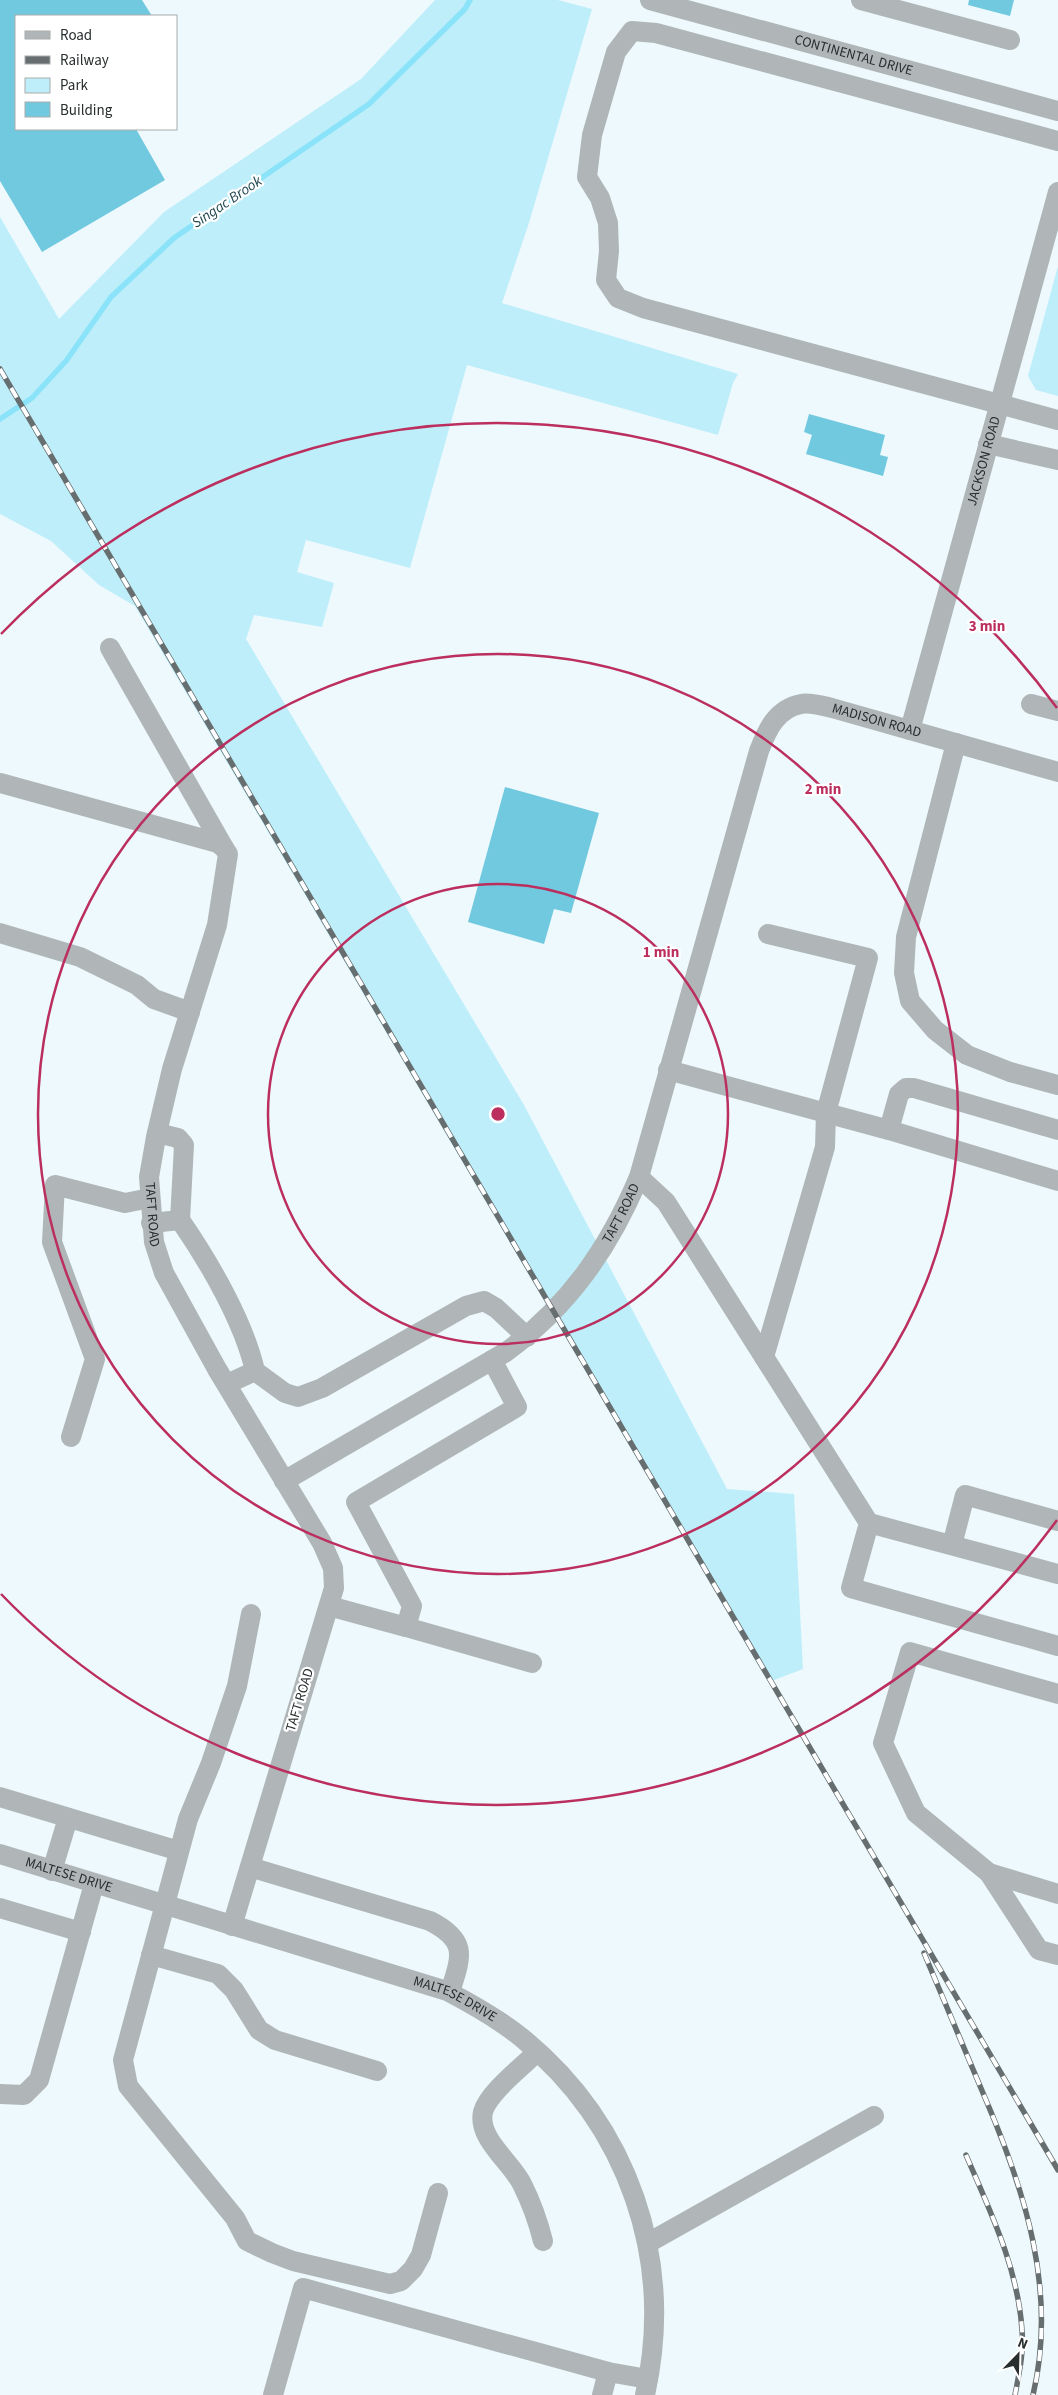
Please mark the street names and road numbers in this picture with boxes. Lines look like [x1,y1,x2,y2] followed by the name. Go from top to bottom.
[792,30,915,81] street label: CONTINENTAL DRIVE
[962,414,1006,508] street label: JACKSON ROAD
[830,698,924,743] street label: MADISON ROAD
[598,1180,645,1247] street label: TAFT ROAD
[139,1181,165,1250] street label: TAFT ROAD
[281,1666,319,1734] street label: TAFT ROAD
[23,1852,115,1898] street label: MALTESE DRIVE
[411,1971,501,2027] street label: MALTESE DRIVE

